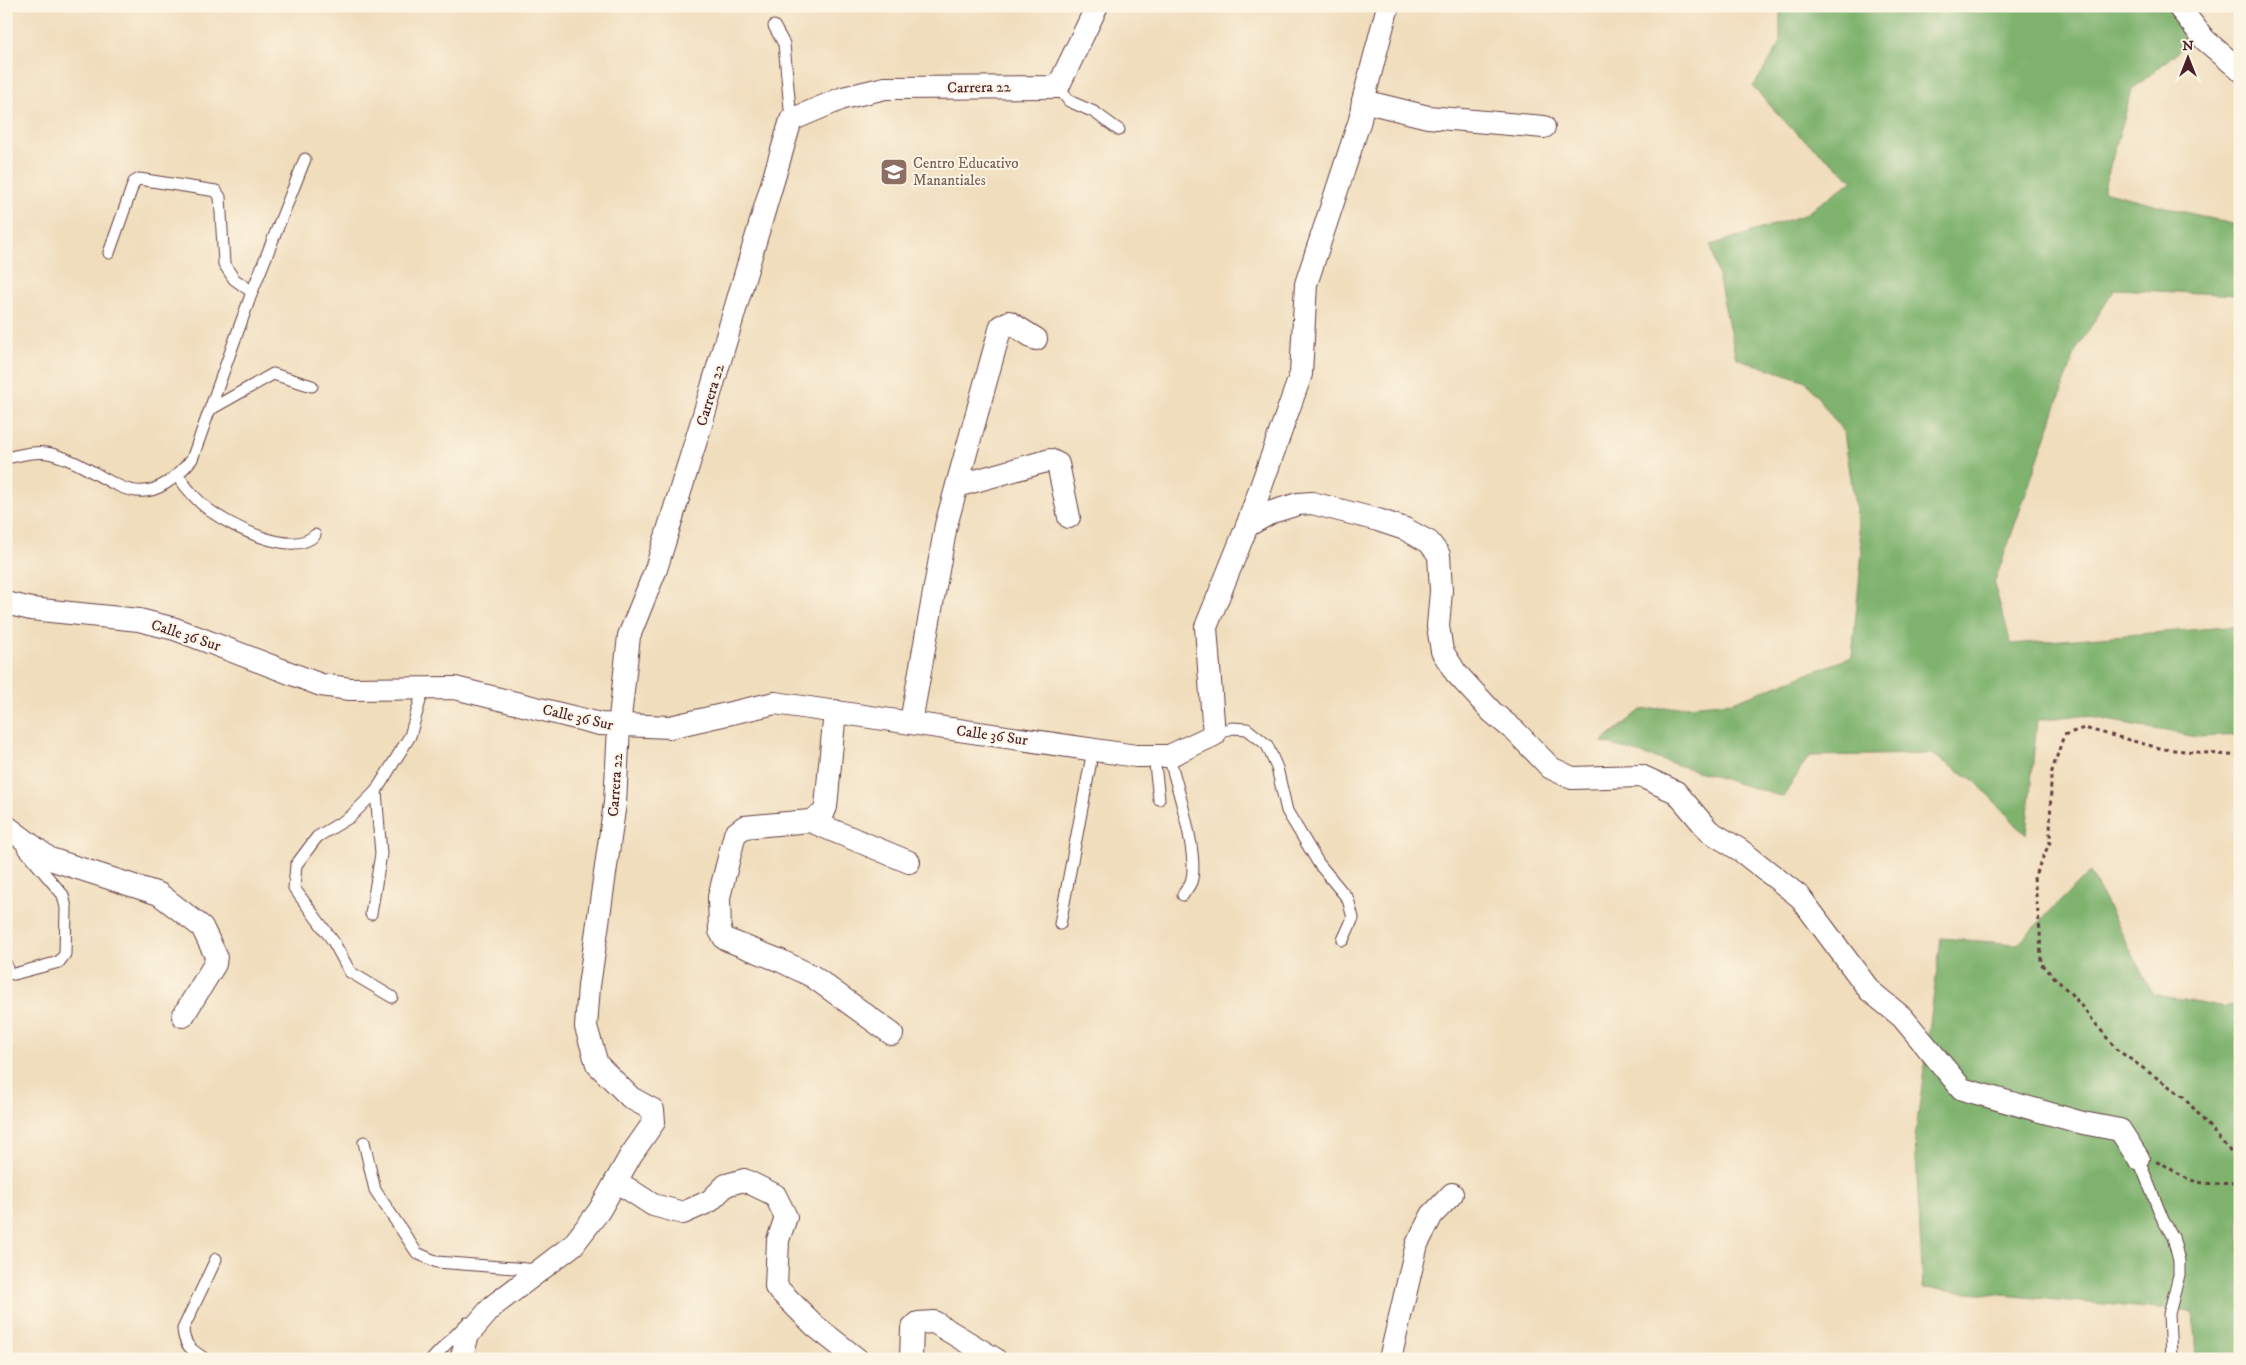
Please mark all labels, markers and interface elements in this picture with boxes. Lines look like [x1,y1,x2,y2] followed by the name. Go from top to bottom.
[2164,32,2214,82] north arrow
[2182,37,2194,55] text: N
[947,77,1012,98] street label: Carrera 22
[913,154,1019,190] place label: Centro Educativo Manantiales
[879,157,909,187] school or university icon: Centro Educativo Manantiales
[692,361,729,428] street label: Carrera 22
[149,615,223,656] street label: Calle 36 Sur
[541,700,616,735] street label: Calle 36 Sur
[955,721,1029,750] street label: Calle 36 Sur
[604,752,627,817] street label: Carrera 22

